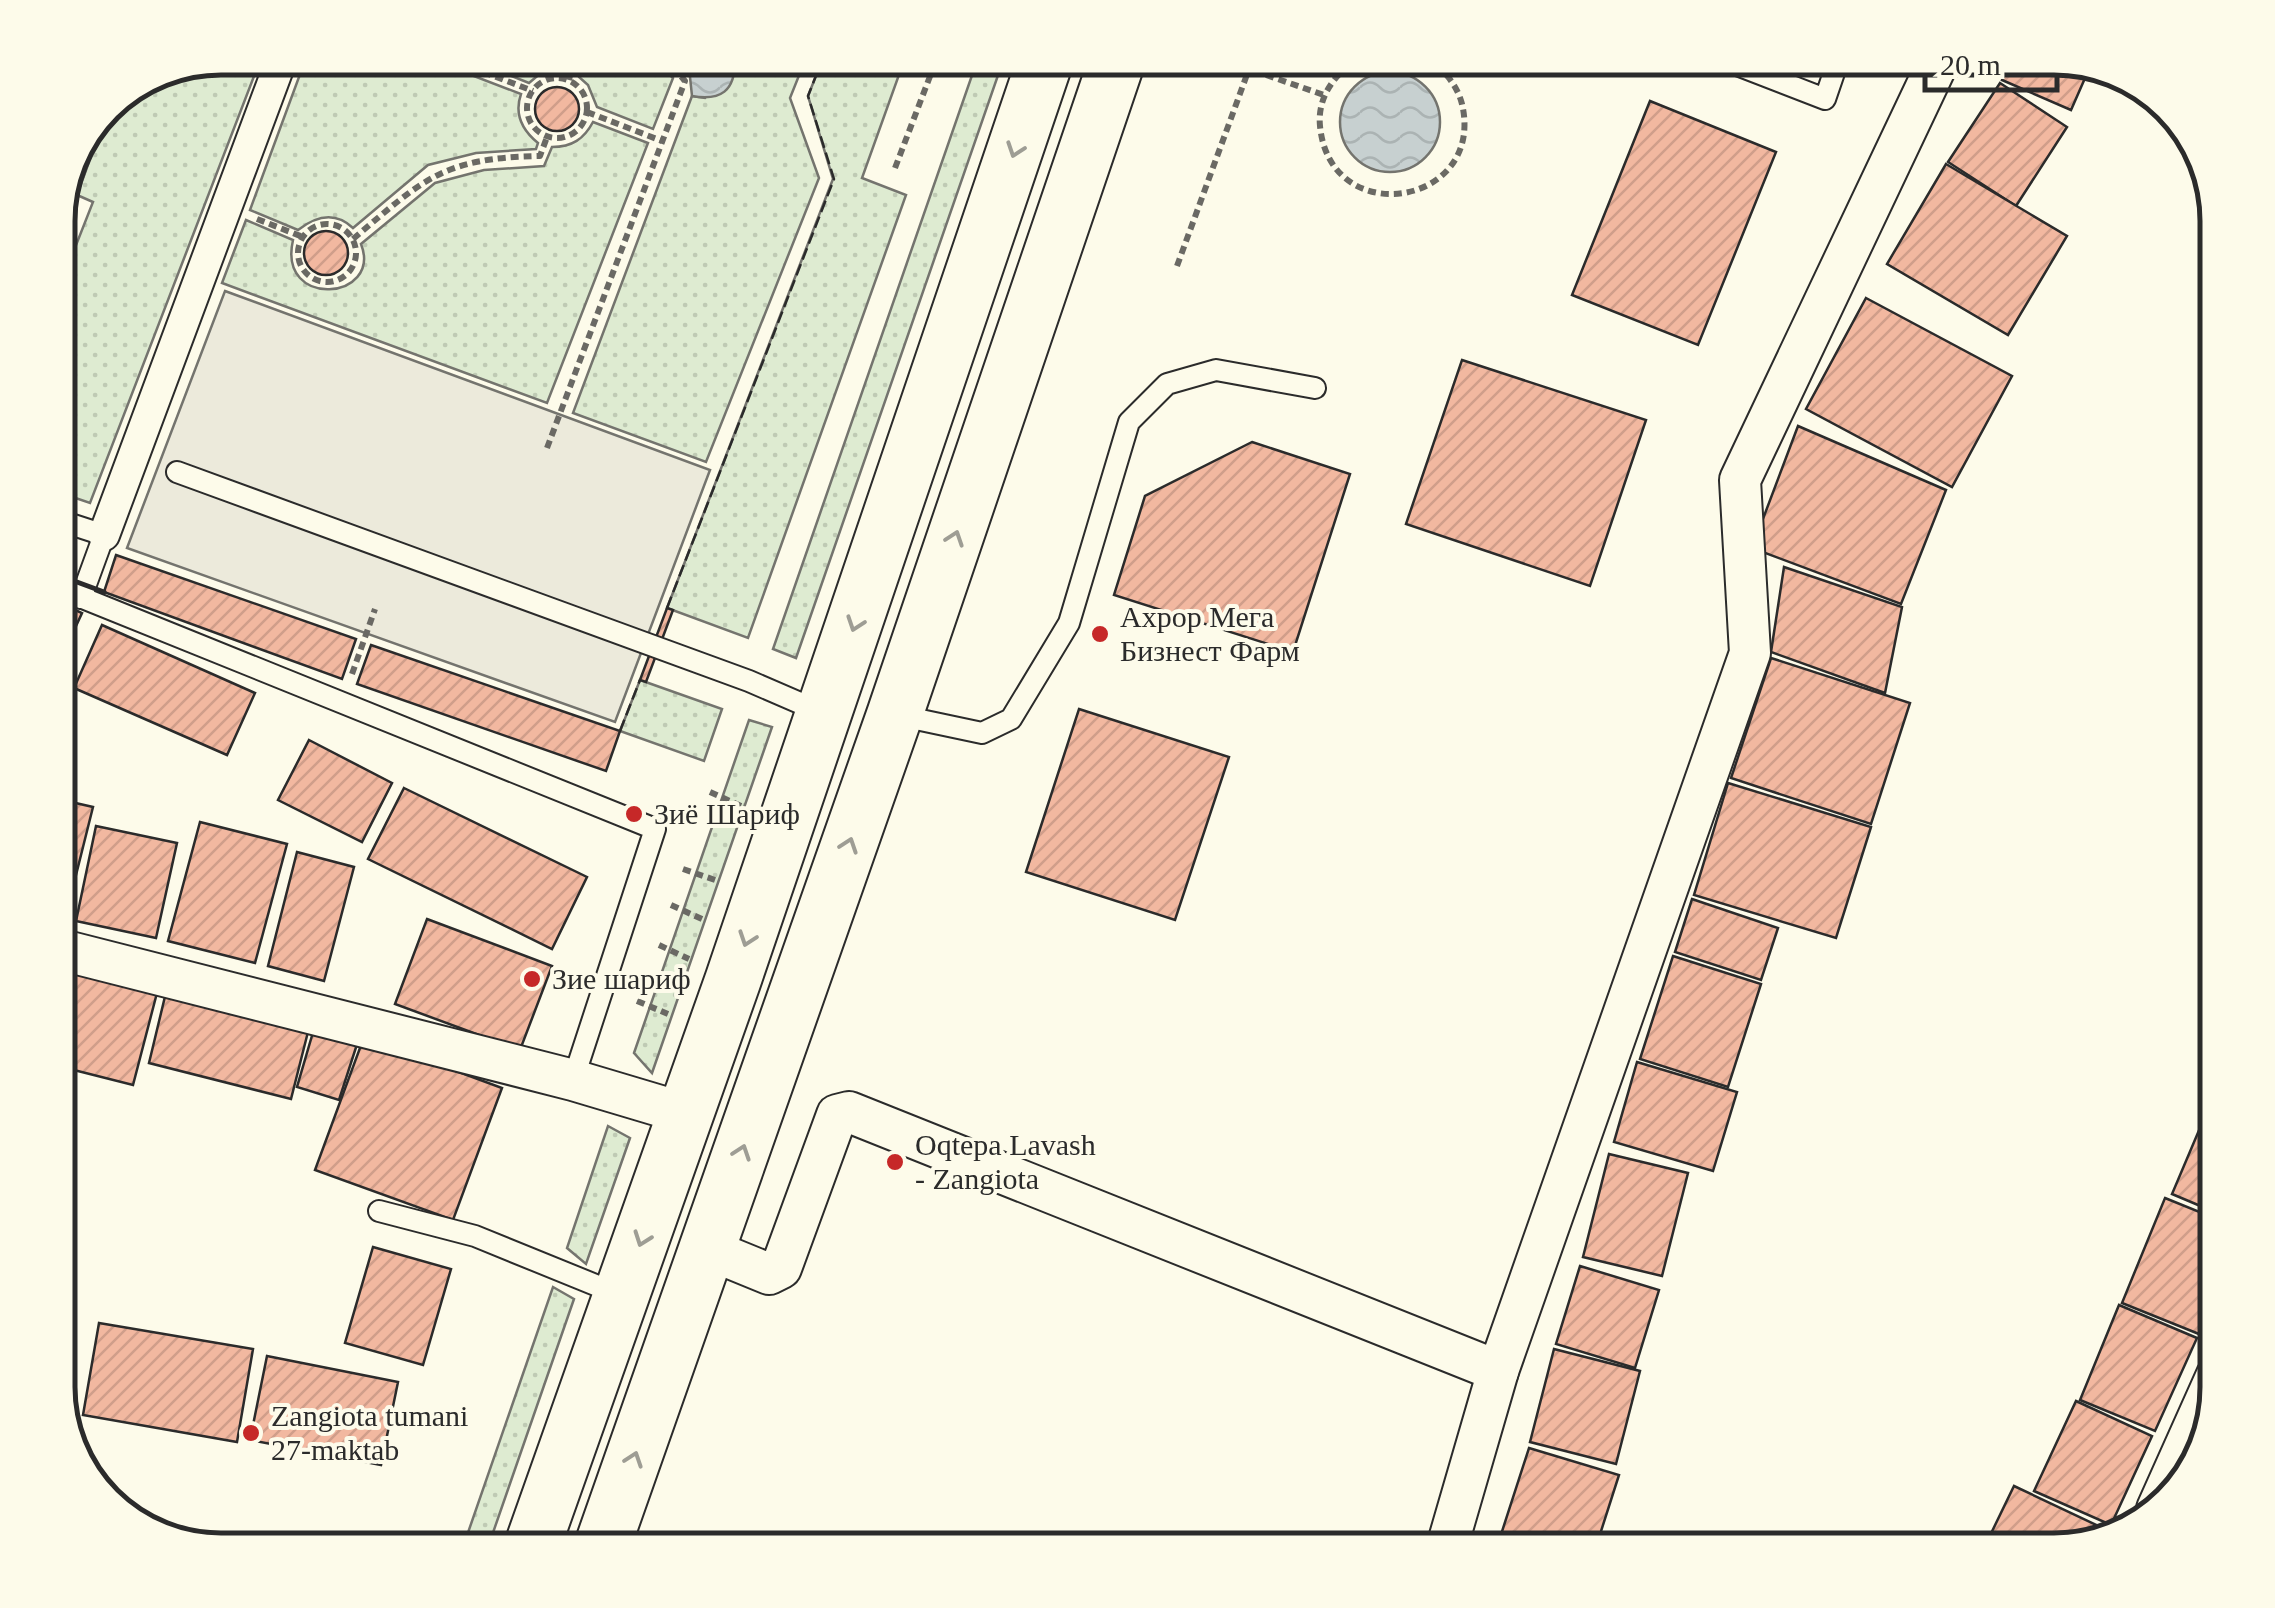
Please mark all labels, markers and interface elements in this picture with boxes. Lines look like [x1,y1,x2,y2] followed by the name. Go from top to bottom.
[1925,30,2058,92] scale bar
[1940,48,2001,81] text: 20 m
[1007,140,1027,157] one-way arrow
[943,530,963,547] one-way arrow
[1120,600,1300,667] place label: Ахрор Мега Бизнест Фарм
[847,614,867,631] one-way arrow
[1089,623,1111,645] marker: Ахрор Мега Бизнест Фарм
[654,797,800,830] place label: Зиё Шариф
[623,803,645,825] marker: Зиё Шариф
[837,838,858,855] one-way arrow
[739,929,759,946] one-way arrow
[552,962,691,995] place label: Зие шариф
[521,968,543,990] marker: Зие шариф
[915,1128,1096,1195] place label: Oqtepa Lavash - Zangiota
[730,1145,751,1162] one-way arrow
[884,1151,906,1173] marker: Oqtepa Lavash - Zangiota
[634,1229,654,1247] one-way arrow
[271,1399,468,1466] place label: Zangiota tumani 27-maktab
[240,1422,262,1444] marker: Zangiota tumani 27-maktab
[622,1451,643,1468] one-way arrow

